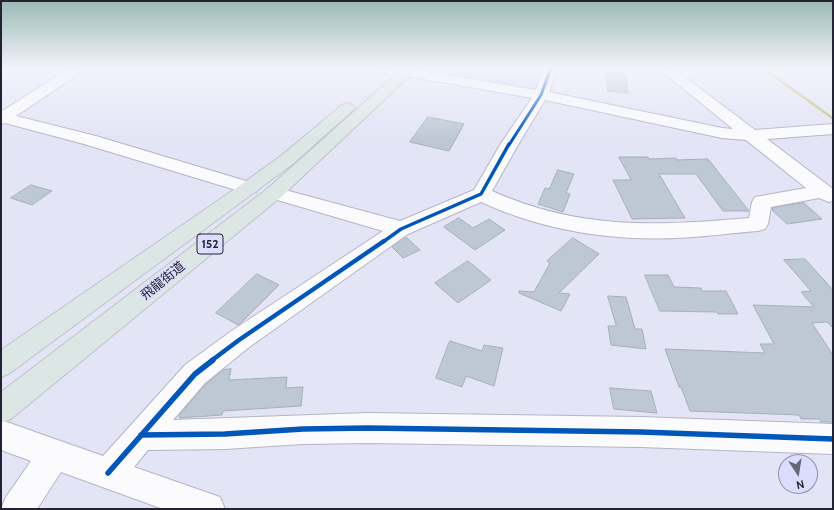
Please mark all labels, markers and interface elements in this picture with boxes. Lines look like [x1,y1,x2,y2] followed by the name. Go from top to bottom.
[197,234,223,254] road number: 152
[138,259,188,303] street label: 飛龍街道
[778,454,818,494] north arrow
[795,477,806,492] text: N

